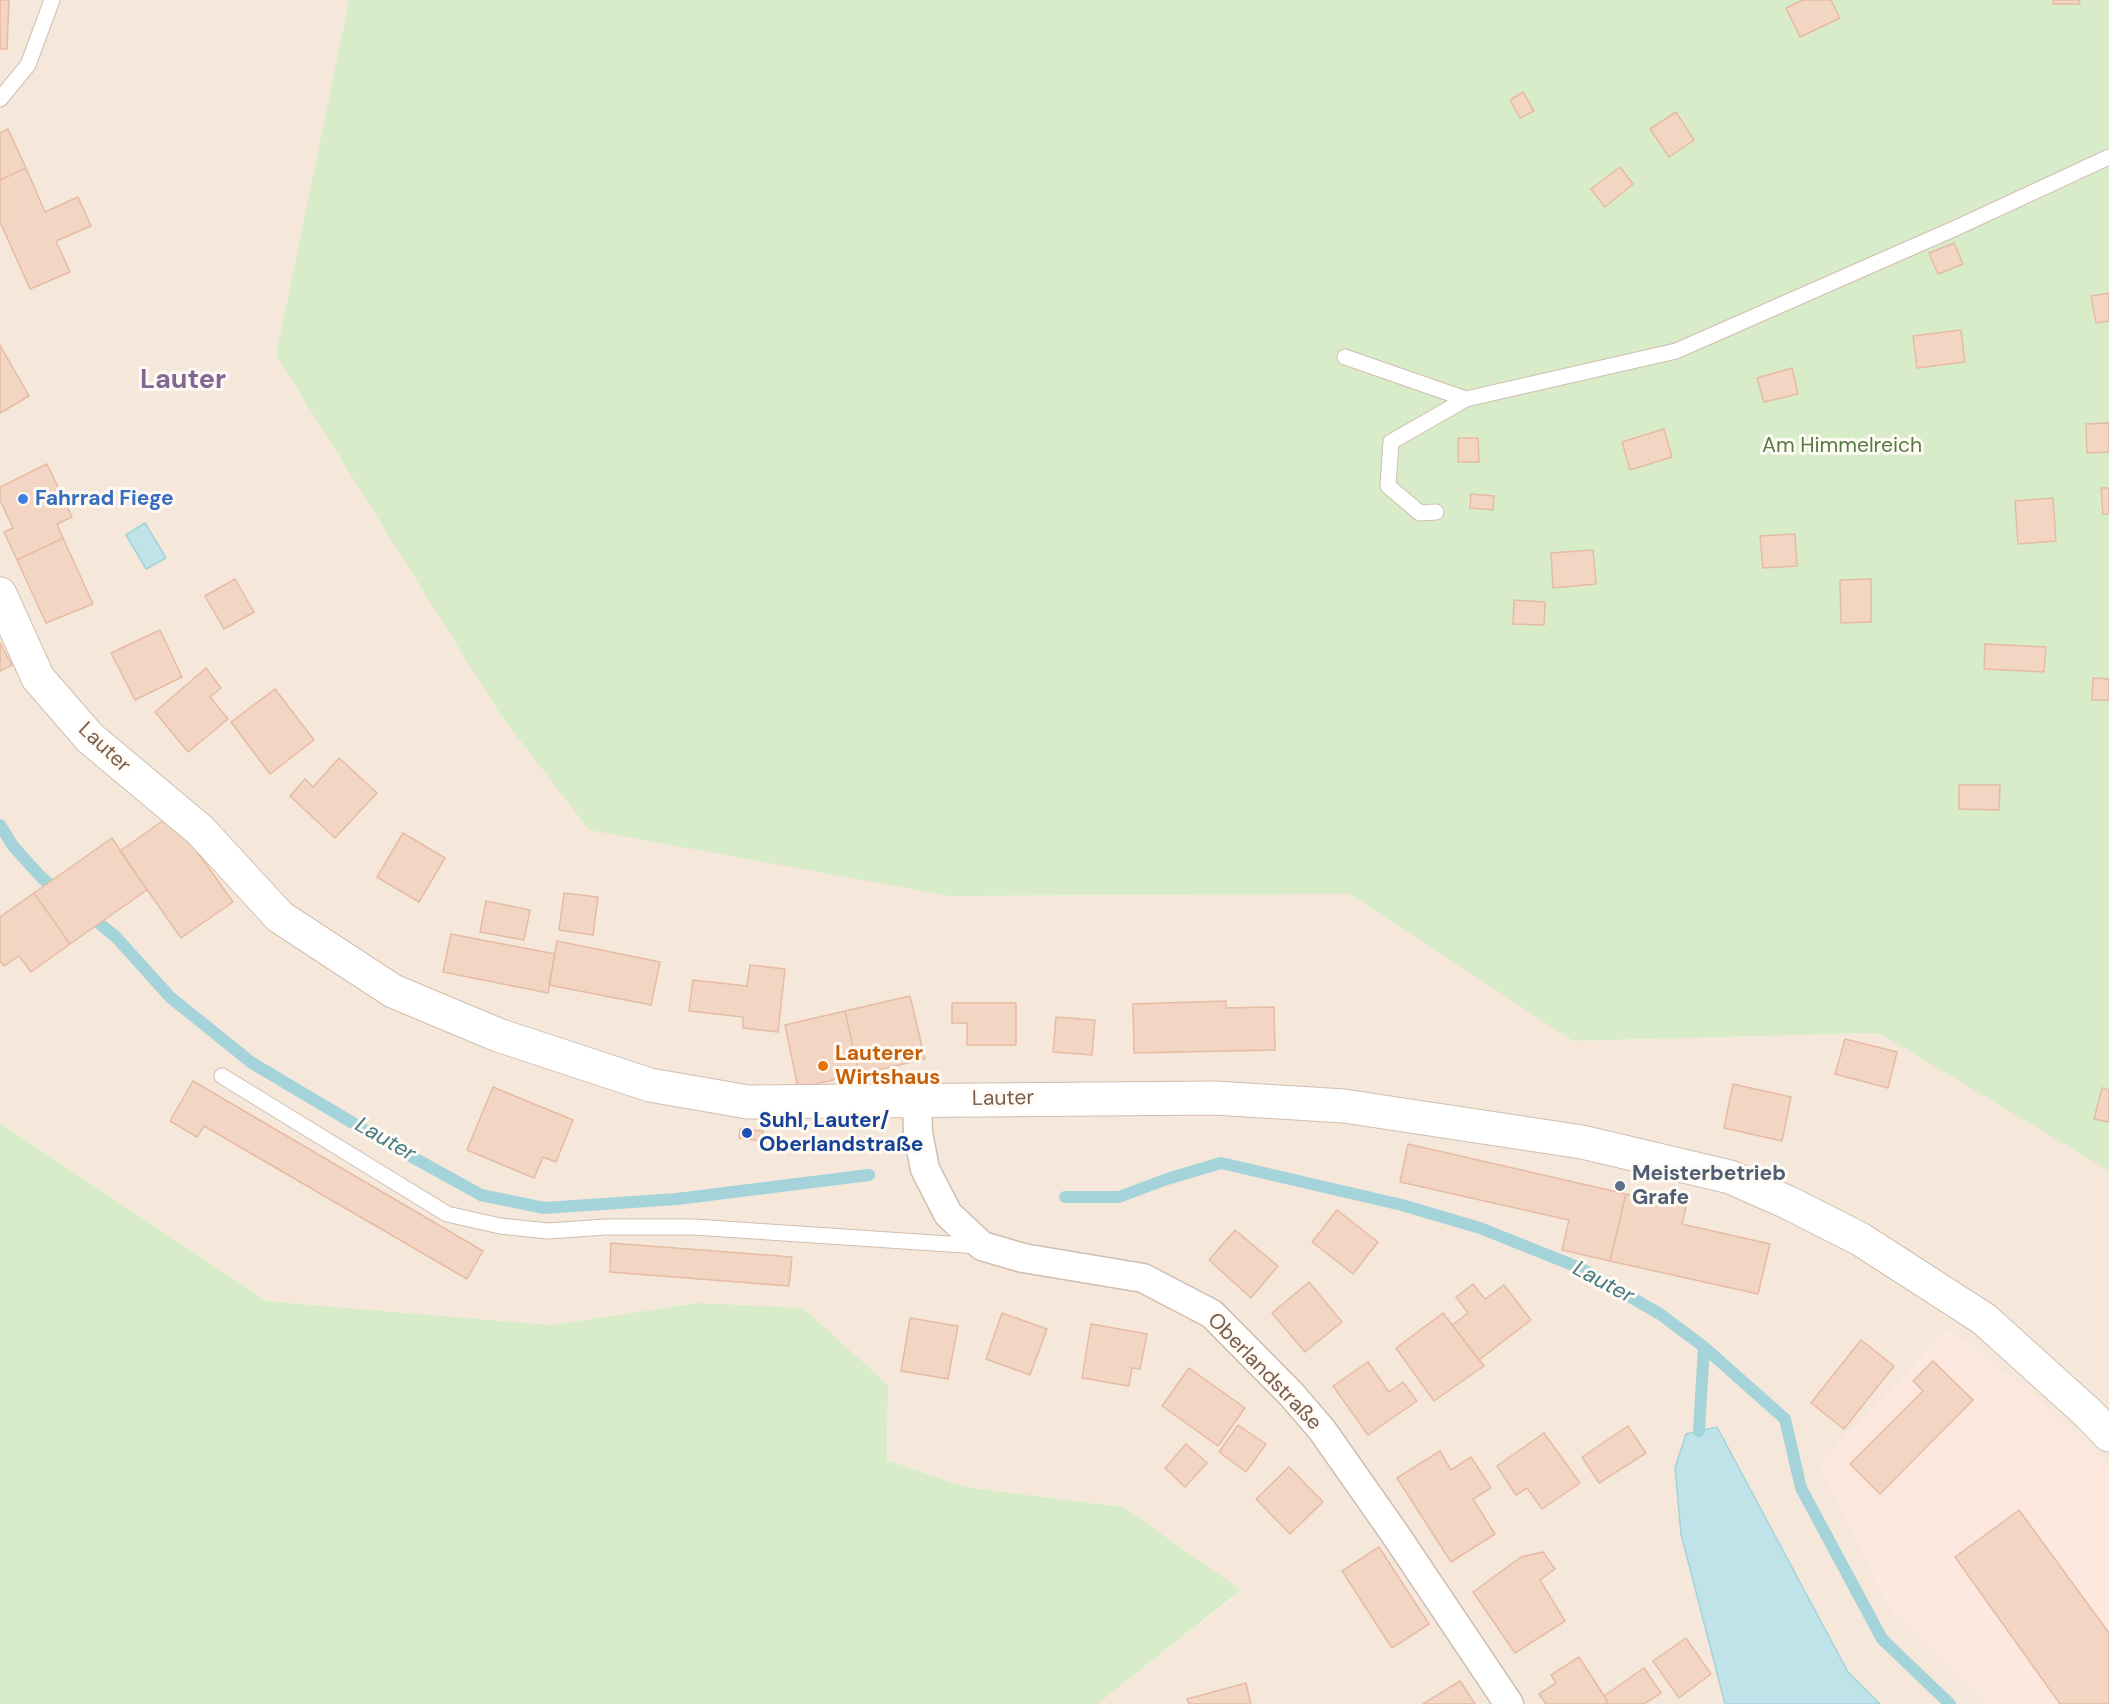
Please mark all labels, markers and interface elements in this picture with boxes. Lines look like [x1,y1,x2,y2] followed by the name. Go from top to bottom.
[140,365,226,397] district label: Lauter
[1762,433,1922,459] park label: Am Himmelreich
[35,486,174,512] place label: Fahrrad Fiege
[16,492,30,506] marker: Fahrrad Fiege
[73,718,135,778] street label: Lauter
[835,1041,940,1091] place label: Lauterer Wirtshaus
[816,1059,830,1073] marker: Lauterer Wirtshaus
[972,1086,1034,1112] street label: Lauter
[759,1108,923,1158] place label: Suhl, Lauter/ Oberlandstraße
[350,1112,420,1168] water label: Lauter
[740,1126,754,1140] marker: Suhl, Lauter/ Oberlandstraße
[1632,1161,1786,1211] place label: Meisterbetrieb Grafe
[1613,1179,1627,1193] marker: Meisterbetrieb Grafe
[1568,1256,1638,1310] water label: Lauter
[1202,1308,1326,1436] street label: Oberlandstraße

